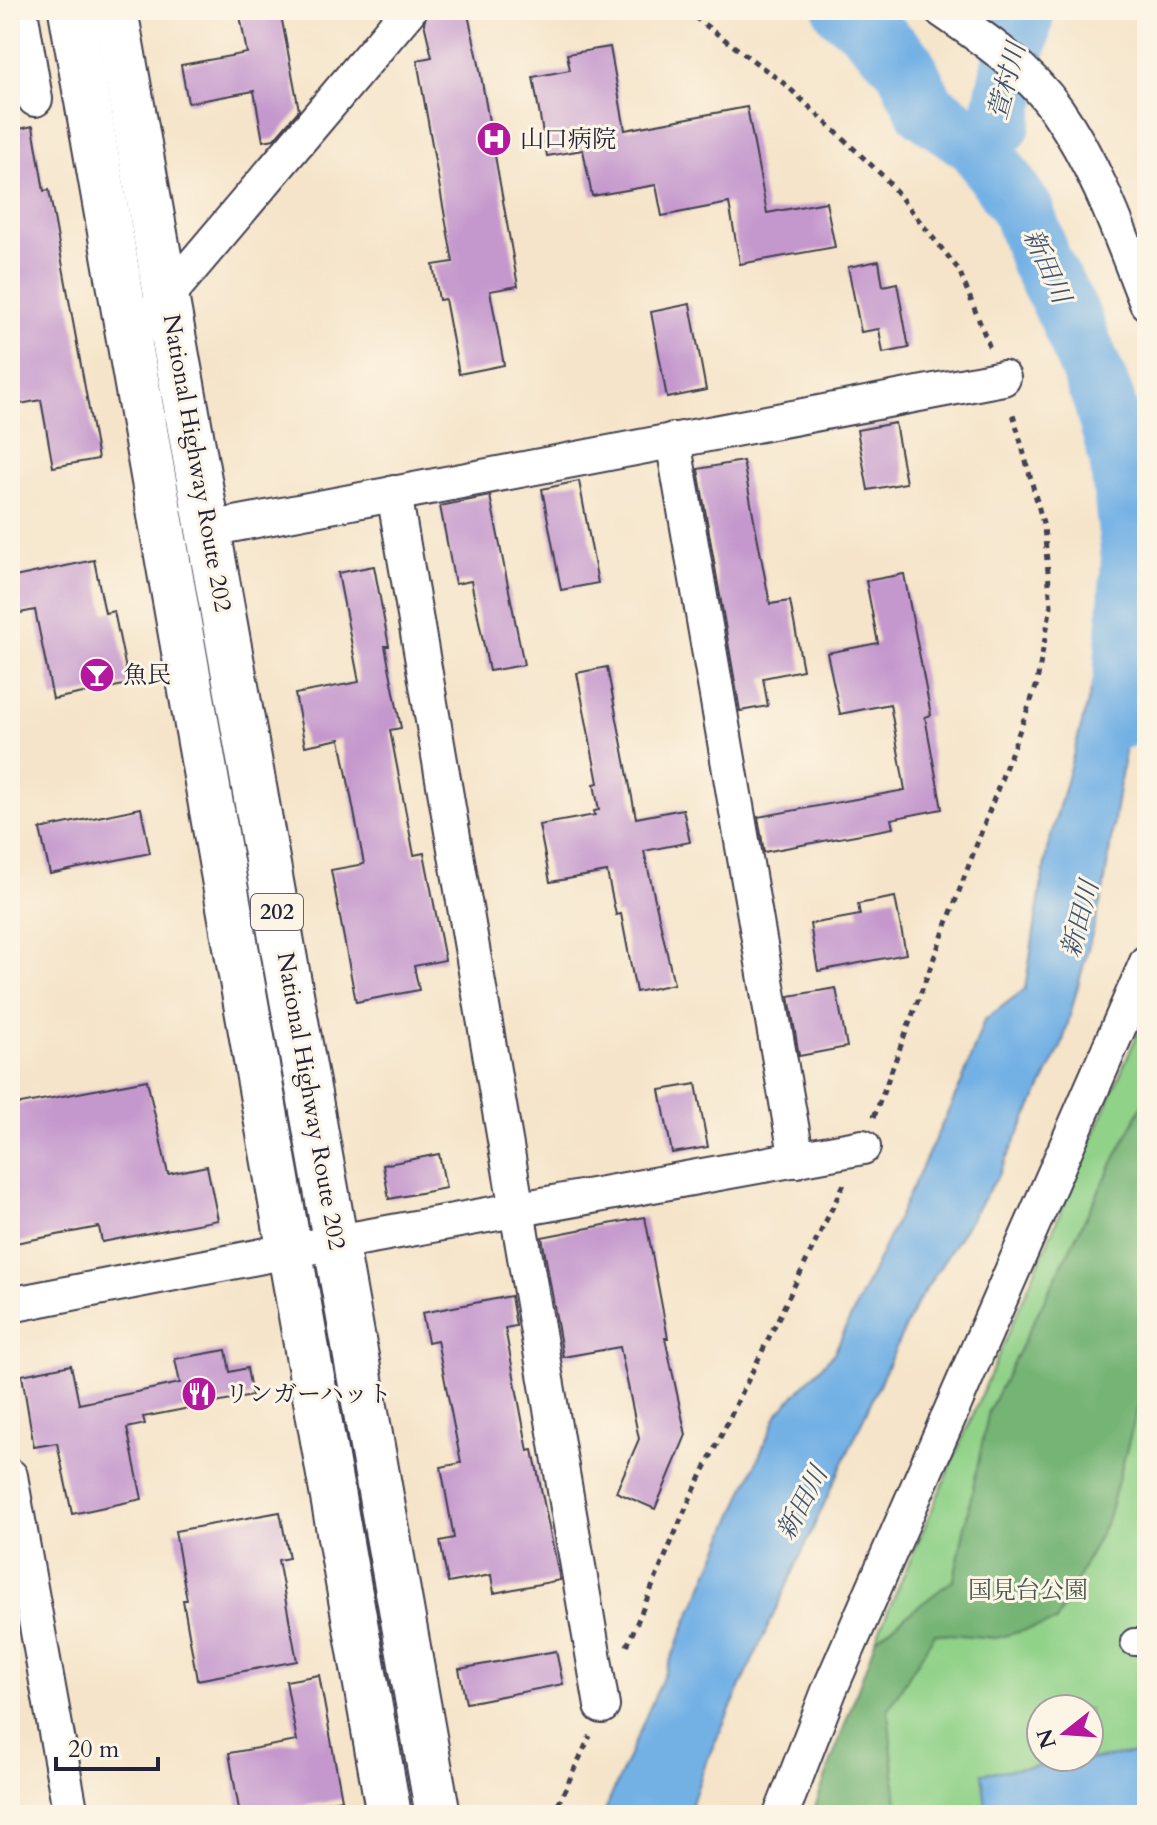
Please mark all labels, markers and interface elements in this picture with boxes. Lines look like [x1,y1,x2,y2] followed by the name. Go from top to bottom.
[980,36,1035,123] water label: 萱村川
[475,120,513,158] hospital icon: 山口病院
[520,123,616,156] place label: 山口病院
[1015,223,1080,311] water label: 新田川
[155,312,239,614] street label: National Highway Route 202
[78,656,116,694] bar icon: 魚民
[123,659,171,692] place label: 魚民
[1053,874,1108,961] water label: 新田川
[251,894,303,930] road number: 202
[269,950,353,1252] street label: National Highway Route 202
[180,1375,218,1413] restaurant icon: リンガーハット
[225,1378,392,1411] place label: リンガーハット
[768,1458,837,1546] water label: 新田川
[968,1574,1088,1607] park label: 国見台公園
[1025,1693,1105,1773] north arrow
[56,1721,158,1771] scale bar
[1030,1725,1064,1752] text: N
[68,1733,120,1766] text: 20 m

